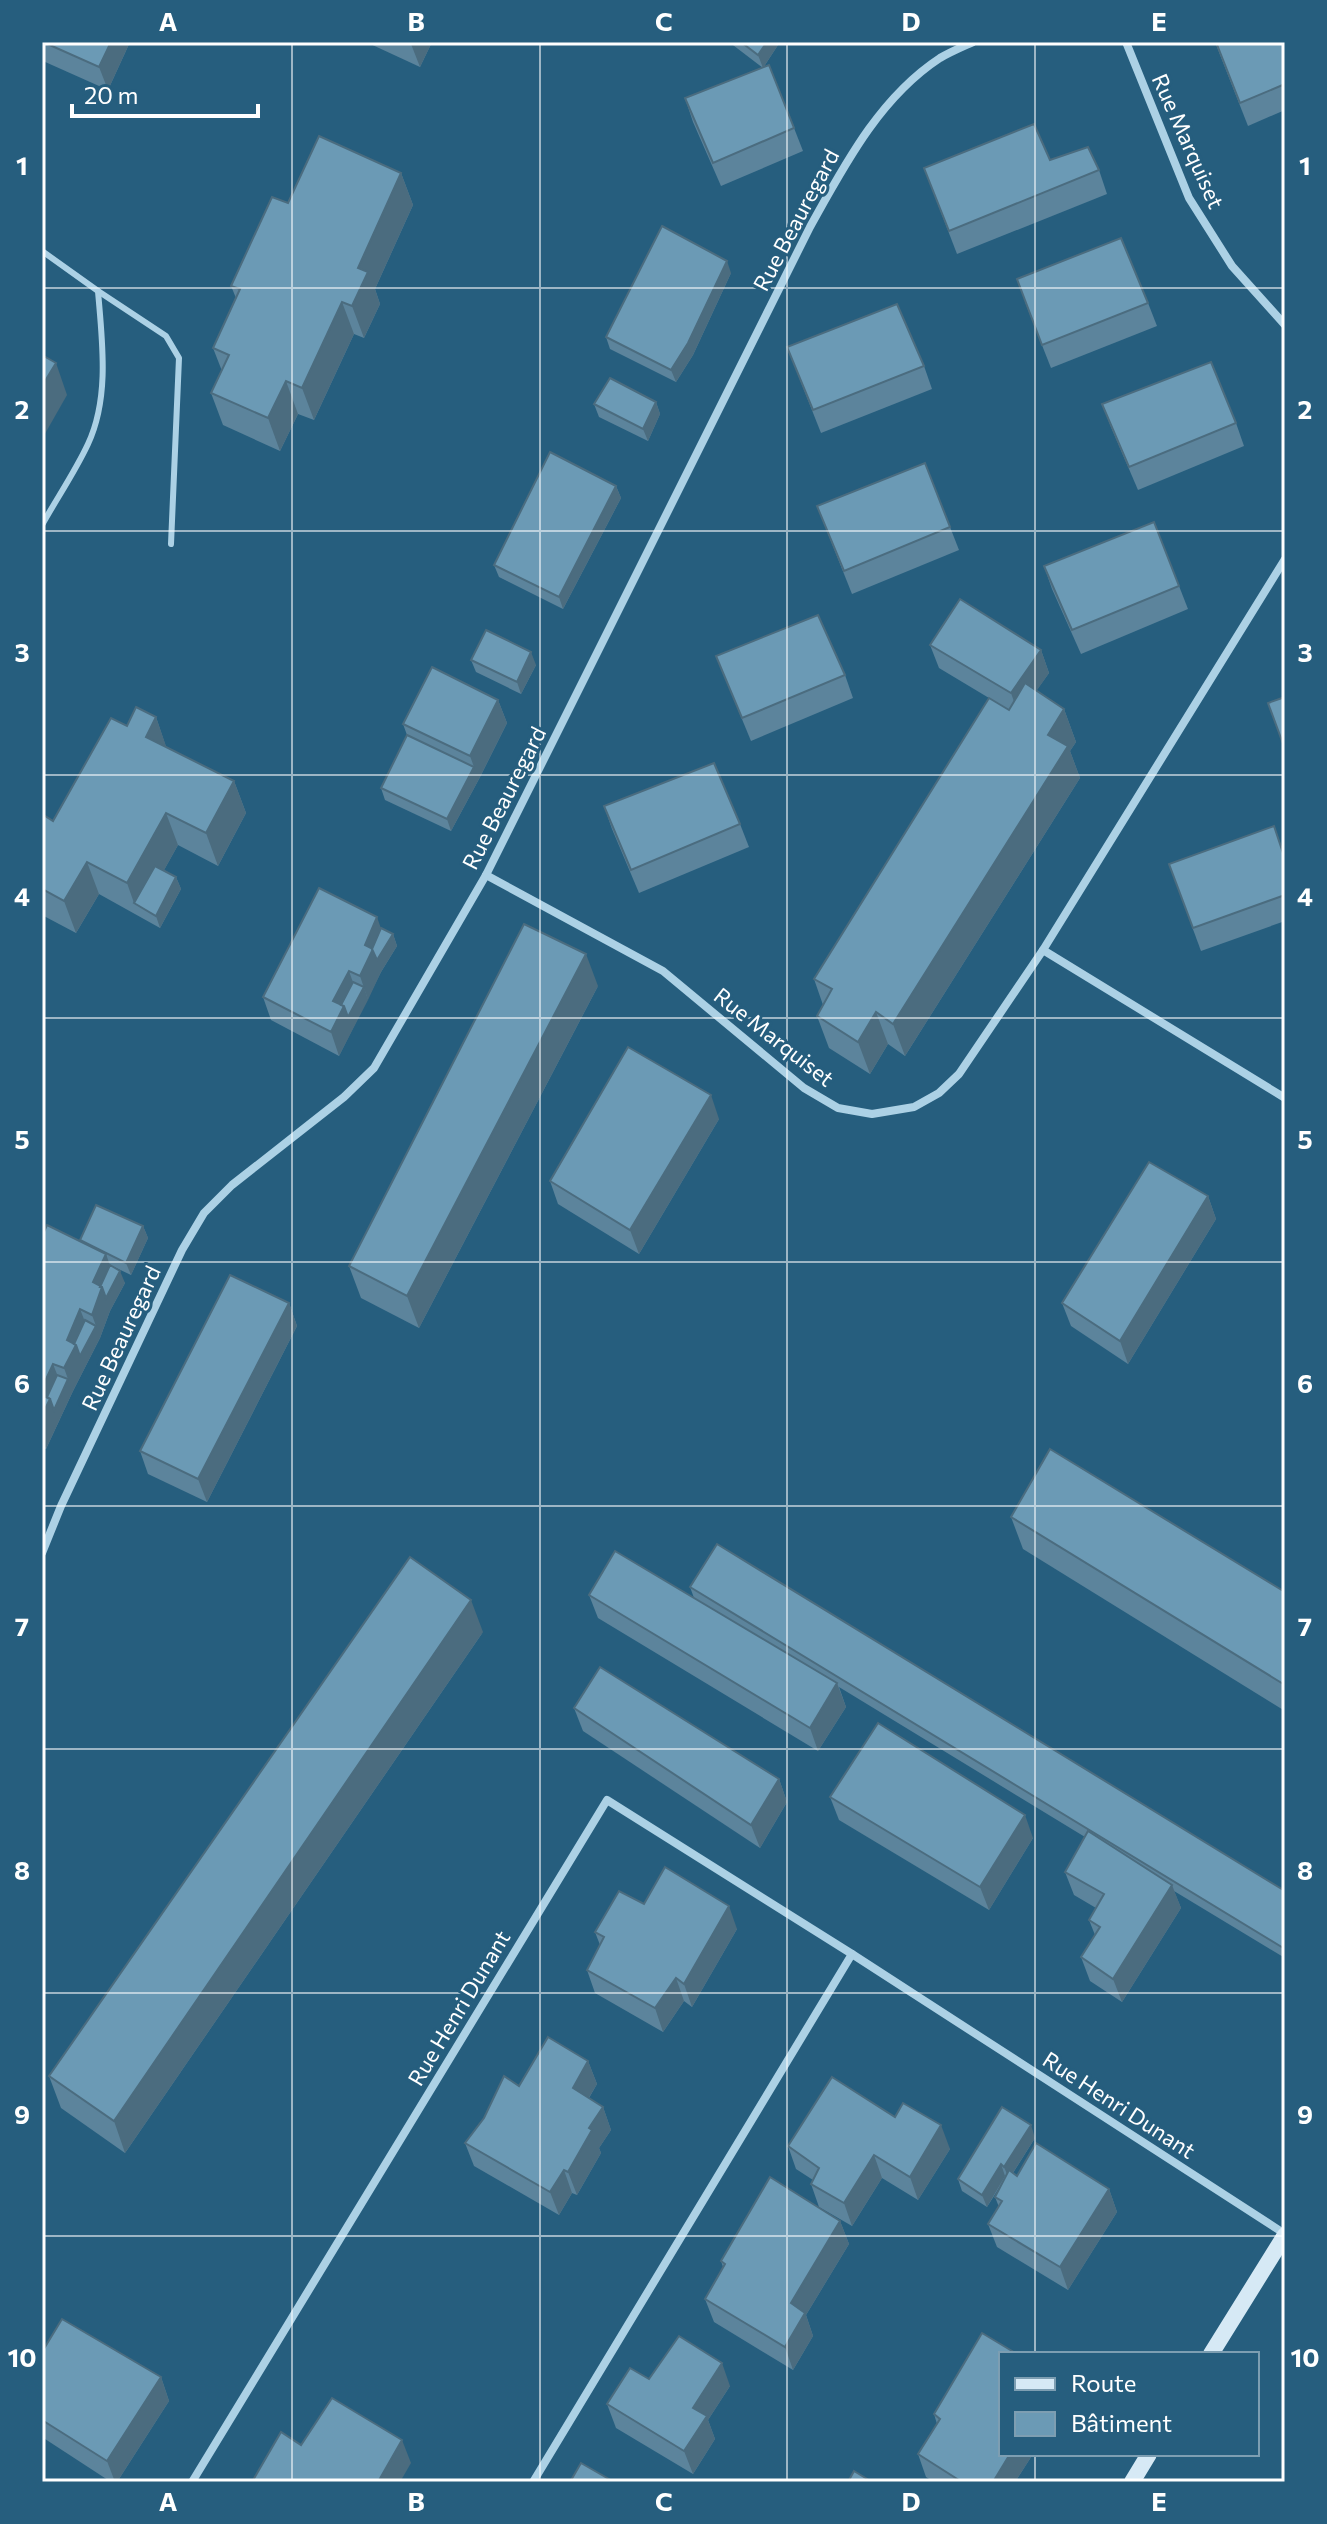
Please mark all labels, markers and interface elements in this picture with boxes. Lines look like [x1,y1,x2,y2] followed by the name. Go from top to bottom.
[159,5,178,36] text: A
[407,5,425,36] text: B
[655,5,673,36] text: C
[901,5,921,36] text: D
[1151,5,1167,36] text: E
[72,68,258,118] scale bar
[1147,69,1230,212] street label: Rue Marquiset
[84,80,138,109] text: 20 m
[747,144,844,295] street label: Rue Beauregard
[16,149,28,180] text: 1
[1299,149,1311,180] text: 1
[15,393,29,424] text: 2
[1298,393,1312,424] text: 2
[14,636,30,667] text: 3
[1297,636,1313,667] text: 3
[456,722,551,874] street label: Rue Beauregard
[14,880,30,911] text: 4
[1297,880,1313,911] text: 4
[709,981,840,1092] street label: Rue Marquiset
[14,1123,30,1154] text: 5
[1297,1123,1313,1154] text: 5
[75,1261,166,1415] street label: Rue Beauregard
[14,1367,30,1398] text: 6
[1297,1367,1313,1398] text: 6
[15,1610,29,1641] text: 7
[1298,1610,1312,1641] text: 7
[14,1854,30,1885] text: 8
[1297,1854,1313,1885] text: 8
[402,1925,516,2090] street label: Rue Henri Dunant
[1038,2045,1201,2164] street label: Rue Henri Dunant
[14,2098,30,2129] text: 9
[1297,2098,1313,2129] text: 9
[7,2341,37,2372] text: 10
[1290,2341,1320,2372] text: 10
[999,2352,1259,2456] legend
[1071,2368,1136,2397] text: Route
[1071,2408,1172,2437] text: Bâtiment
[159,2485,178,2516] text: A
[407,2485,425,2516] text: B
[655,2485,673,2516] text: C
[901,2485,921,2516] text: D
[1151,2485,1167,2516] text: E

